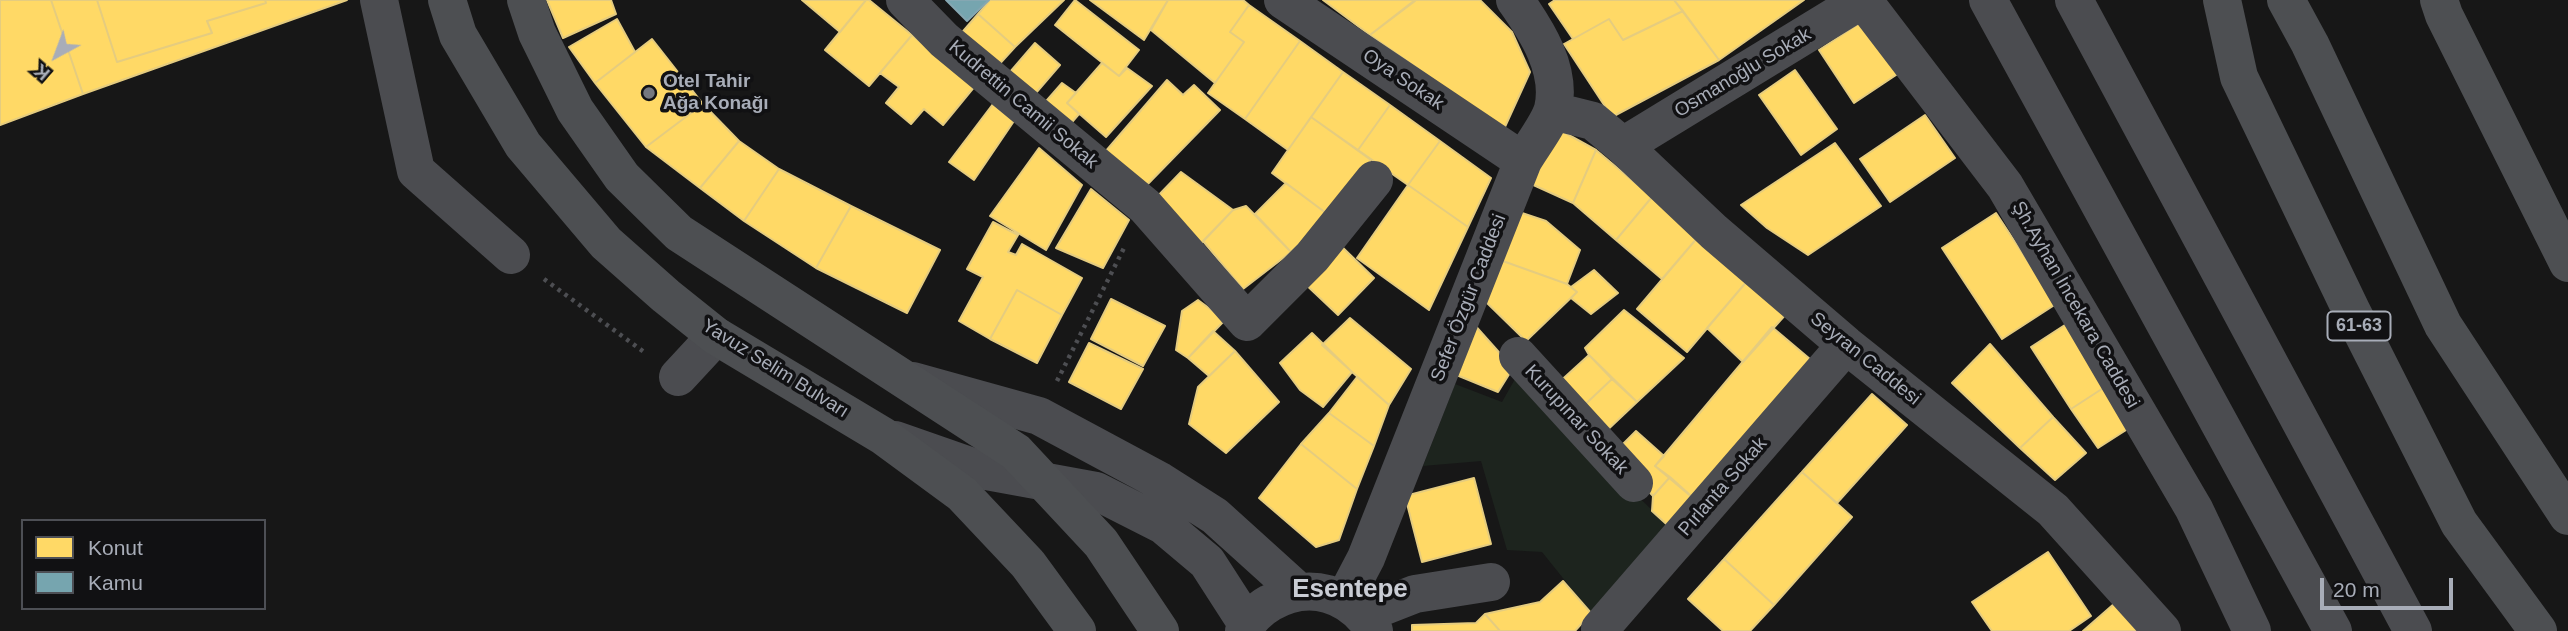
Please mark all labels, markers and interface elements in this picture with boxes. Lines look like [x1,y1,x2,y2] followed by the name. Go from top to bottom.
[21,21,91,91] north arrow
[1671,23,1815,123] street label: Osmanoğlu Sokak
[944,36,1102,174] street label: Kudrettin Camii Sokak
[1358,45,1448,115] street label: Oya Sokak
[30,60,54,85] text: K
[663,71,769,115] place label: Otel Tahir Ağa Konağı
[641,85,657,101] marker: Otel Tahir Ağa Konağı
[2006,197,2144,413] street label: Şh.Ayhan İncekara Caddesi
[1427,211,1511,385] street label: Sefer Özgür Caddesi
[1805,308,1925,410] street label: Seyran Caddesi
[2328,312,2390,340] road number: 61-63
[697,315,853,423] street label: Yavuz Selim Bulvarı
[1519,360,1633,480] street label: Kurupınar Sokak
[1674,433,1772,541] street label: Pırlanta Sokak
[21,519,266,610] legend
[88,536,143,559] text: Konut
[2323,564,2456,608] scale bar
[88,571,143,594] text: Kamu
[1292,574,1408,606] district label: Esentepe
[2333,578,2380,601] text: 20 m

